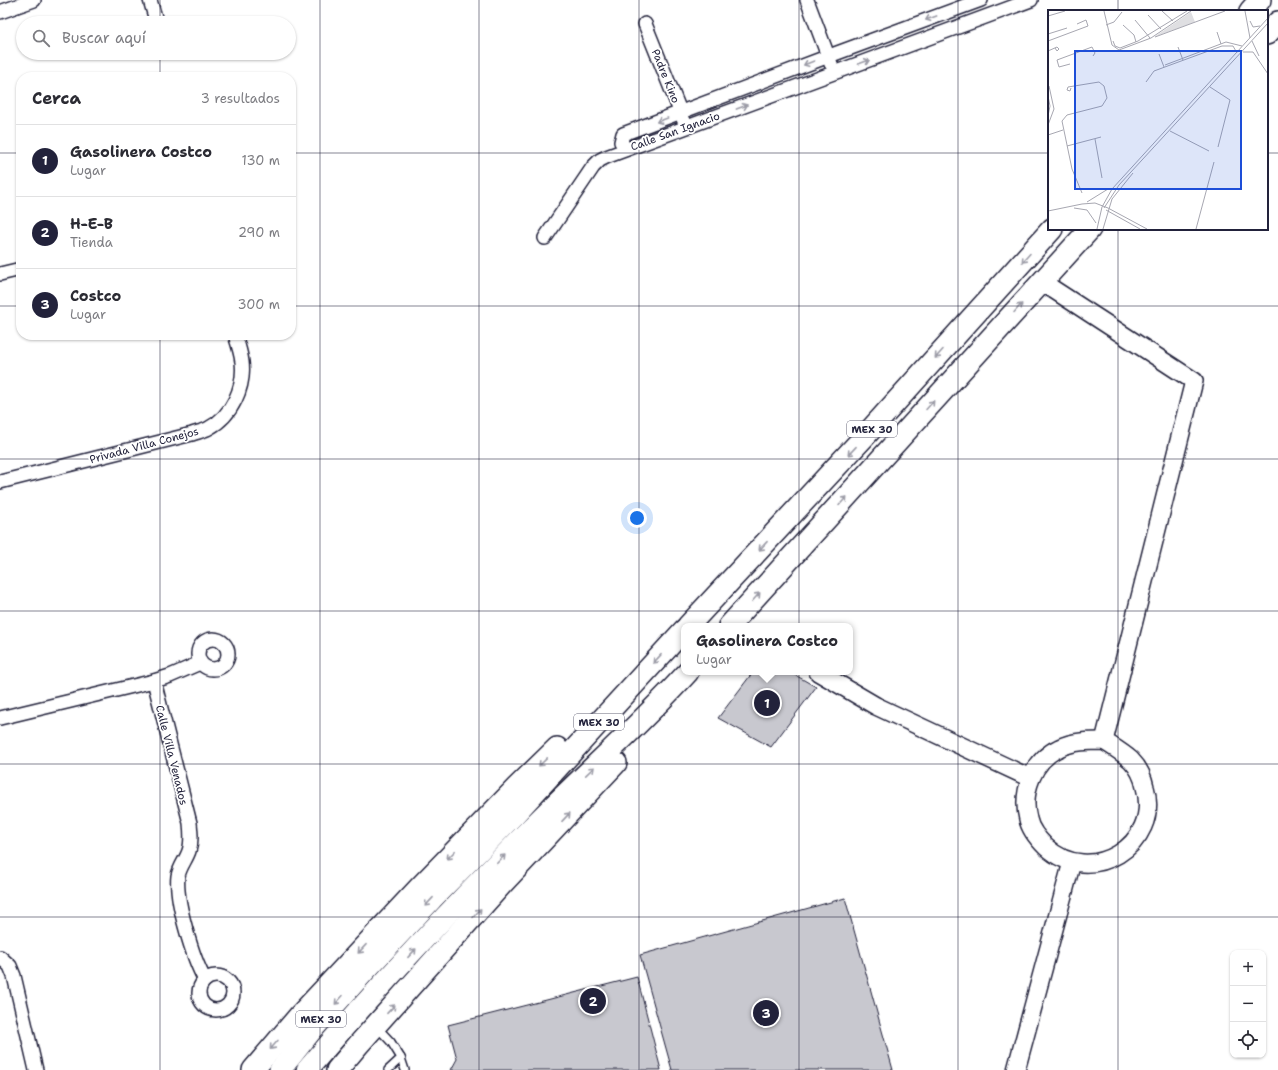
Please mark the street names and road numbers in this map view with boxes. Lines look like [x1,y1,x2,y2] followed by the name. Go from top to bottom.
[648,47,683,106] street label: Padre Kino
[629,108,722,155] street label: Calle San Ignacio
[847,421,897,437] road number: MEX 30
[88,424,200,467] street label: Privada Villa Conejos
[152,704,191,807] street label: Calle Villa Venados
[574,714,624,730] road number: MEX 30
[296,1011,346,1027] road number: MEX 30

